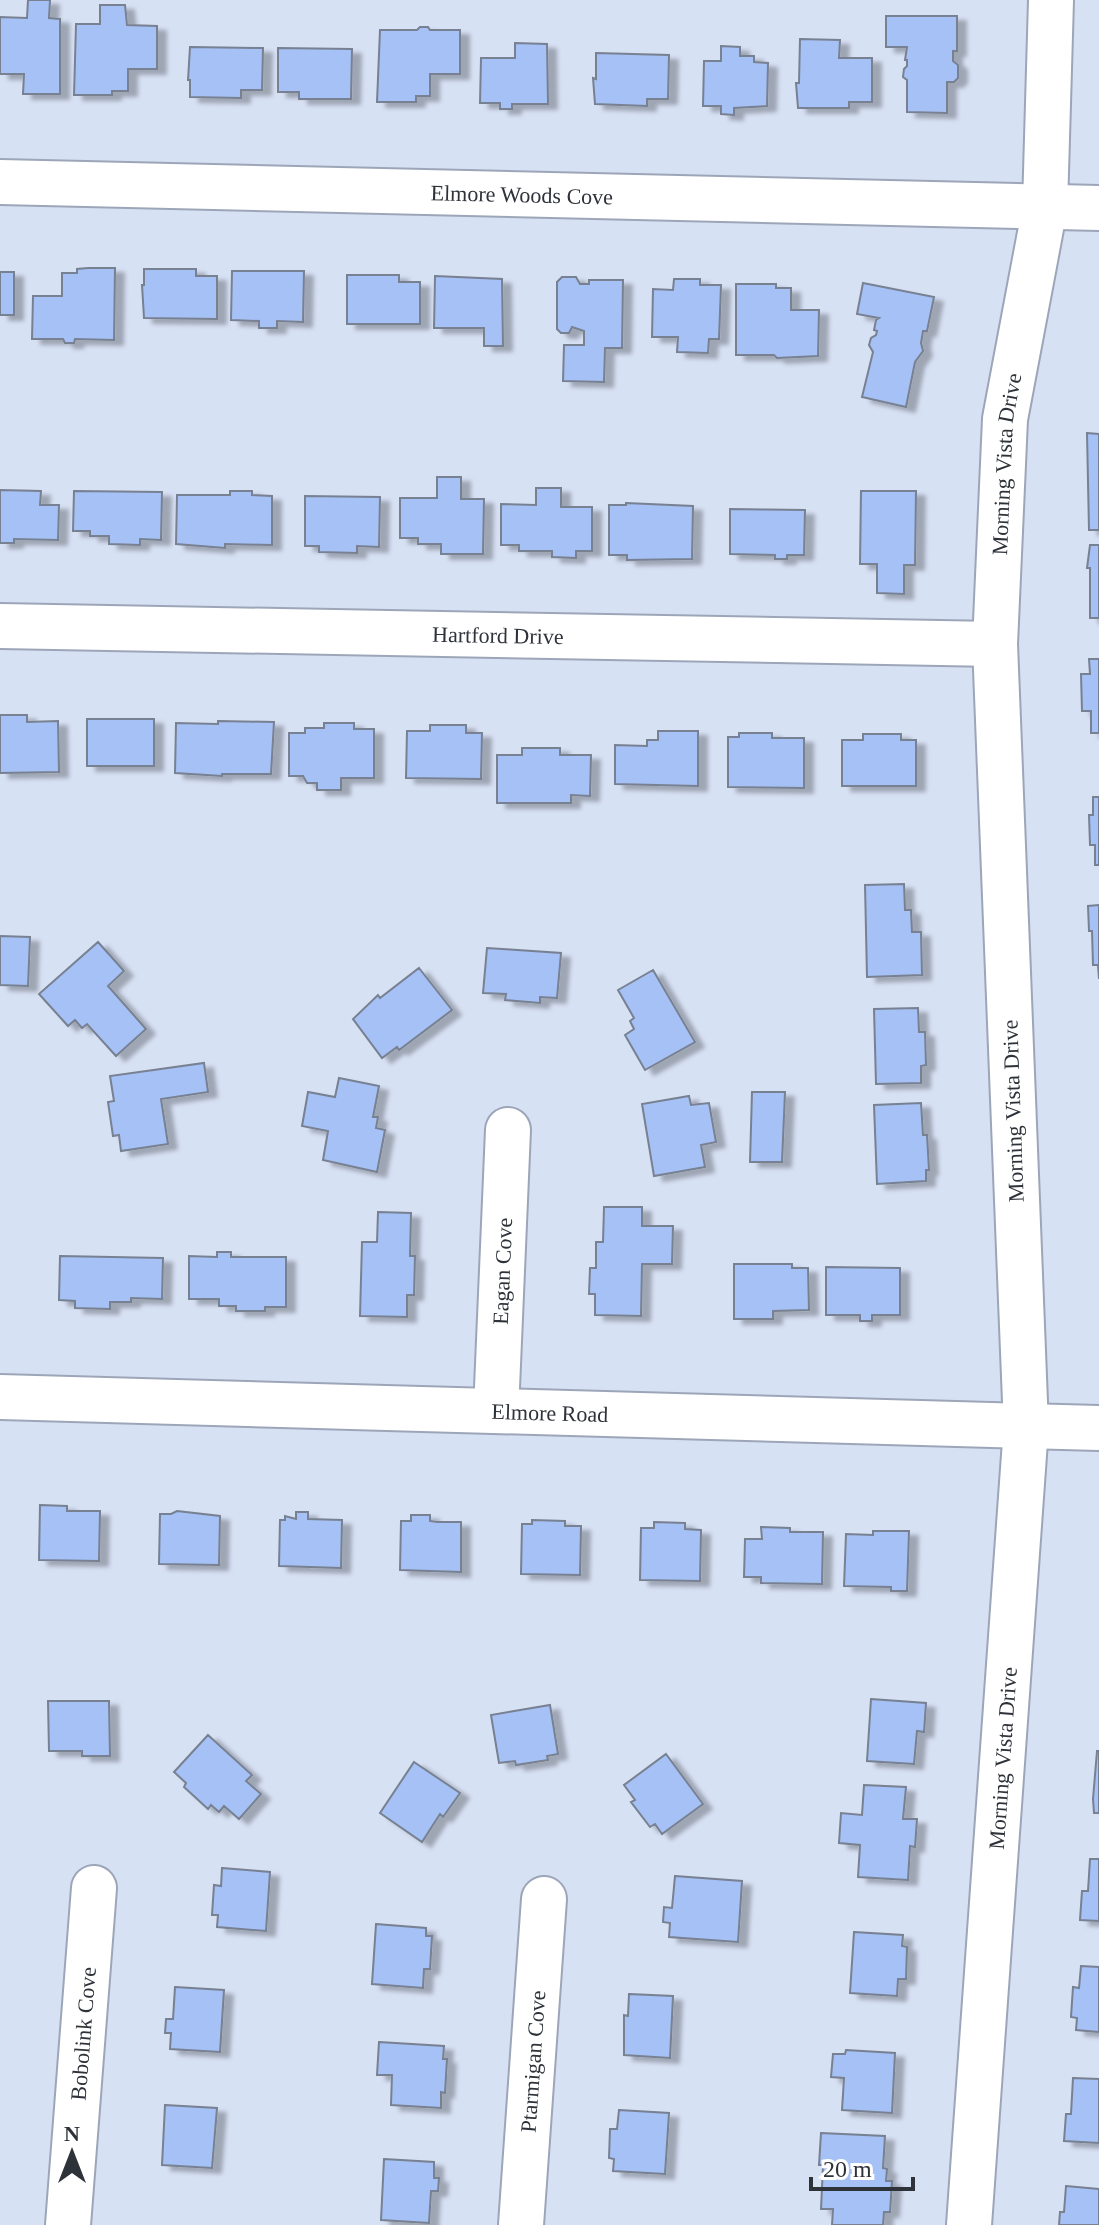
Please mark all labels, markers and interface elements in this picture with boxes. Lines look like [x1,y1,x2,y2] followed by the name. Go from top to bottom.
[430,180,613,209] street label: Elmore Woods Cove
[986,371,1026,556] street label: Morning Vista Drive
[432,621,564,649] street label: Hartford Drive
[997,1019,1029,1203] street label: Morning Vista Drive
[487,1217,517,1325] street label: Eagan Cove
[491,1398,608,1427] street label: Elmore Road
[983,1666,1021,1850] street label: Morning Vista Drive
[65,1966,100,2101] street label: Bobolink Cove
[515,1989,550,2133] street label: Ptarmigan Cove
[32,2113,112,2193] north arrow
[64,2121,80,2146] text: N
[811,2141,913,2191] scale bar
[823,2156,872,2182] text: 20 m

